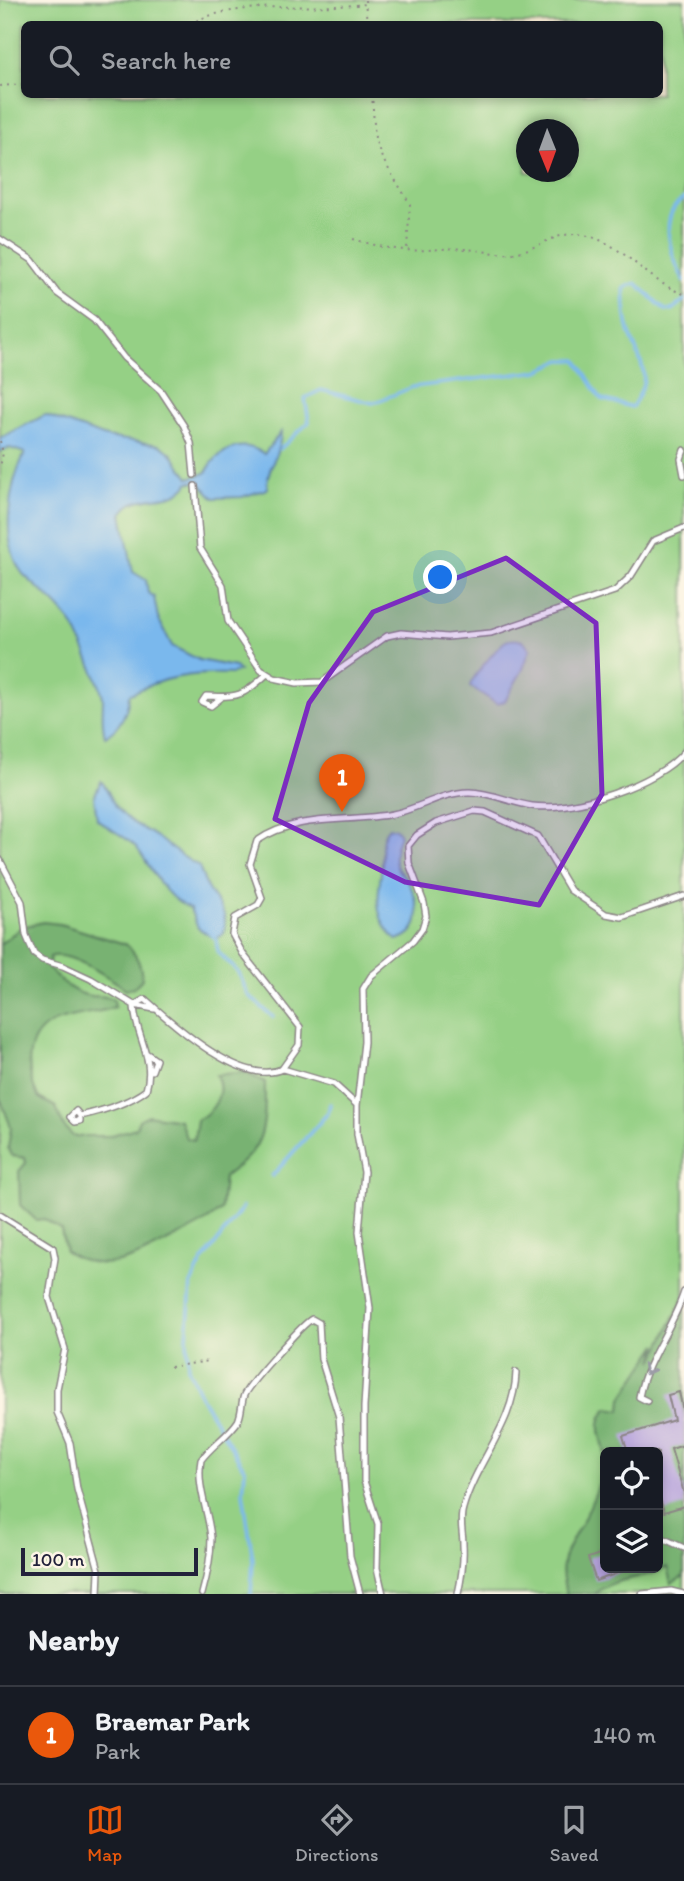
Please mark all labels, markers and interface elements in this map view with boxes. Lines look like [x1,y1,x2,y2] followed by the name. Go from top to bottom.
[21,21,663,98] search box
[45,41,83,79] icon: search
[101,44,231,76] text: Search here
[516,119,579,182] north arrow
[423,560,457,594] your location
[319,754,365,812] pin: 1
[643,1363,656,1375] one-way arrow
[600,1447,663,1573] map controls
[600,1447,663,1510] button: locate
[600,1510,663,1573] button: layers
[21,1545,198,1577] scale bar
[32,1548,84,1571] text: 100 m
[28,1621,119,1658] text: Nearby
[95,1705,250,1737] text: Braemar Park
[46,1721,56,1749] text: 1
[593,1721,656,1749] text: 140 m
[95,1737,140,1765] text: Park
[86,1801,124,1866] tab: Map
[295,1801,379,1866] tab: Directions
[550,1801,598,1866] tab: Saved

